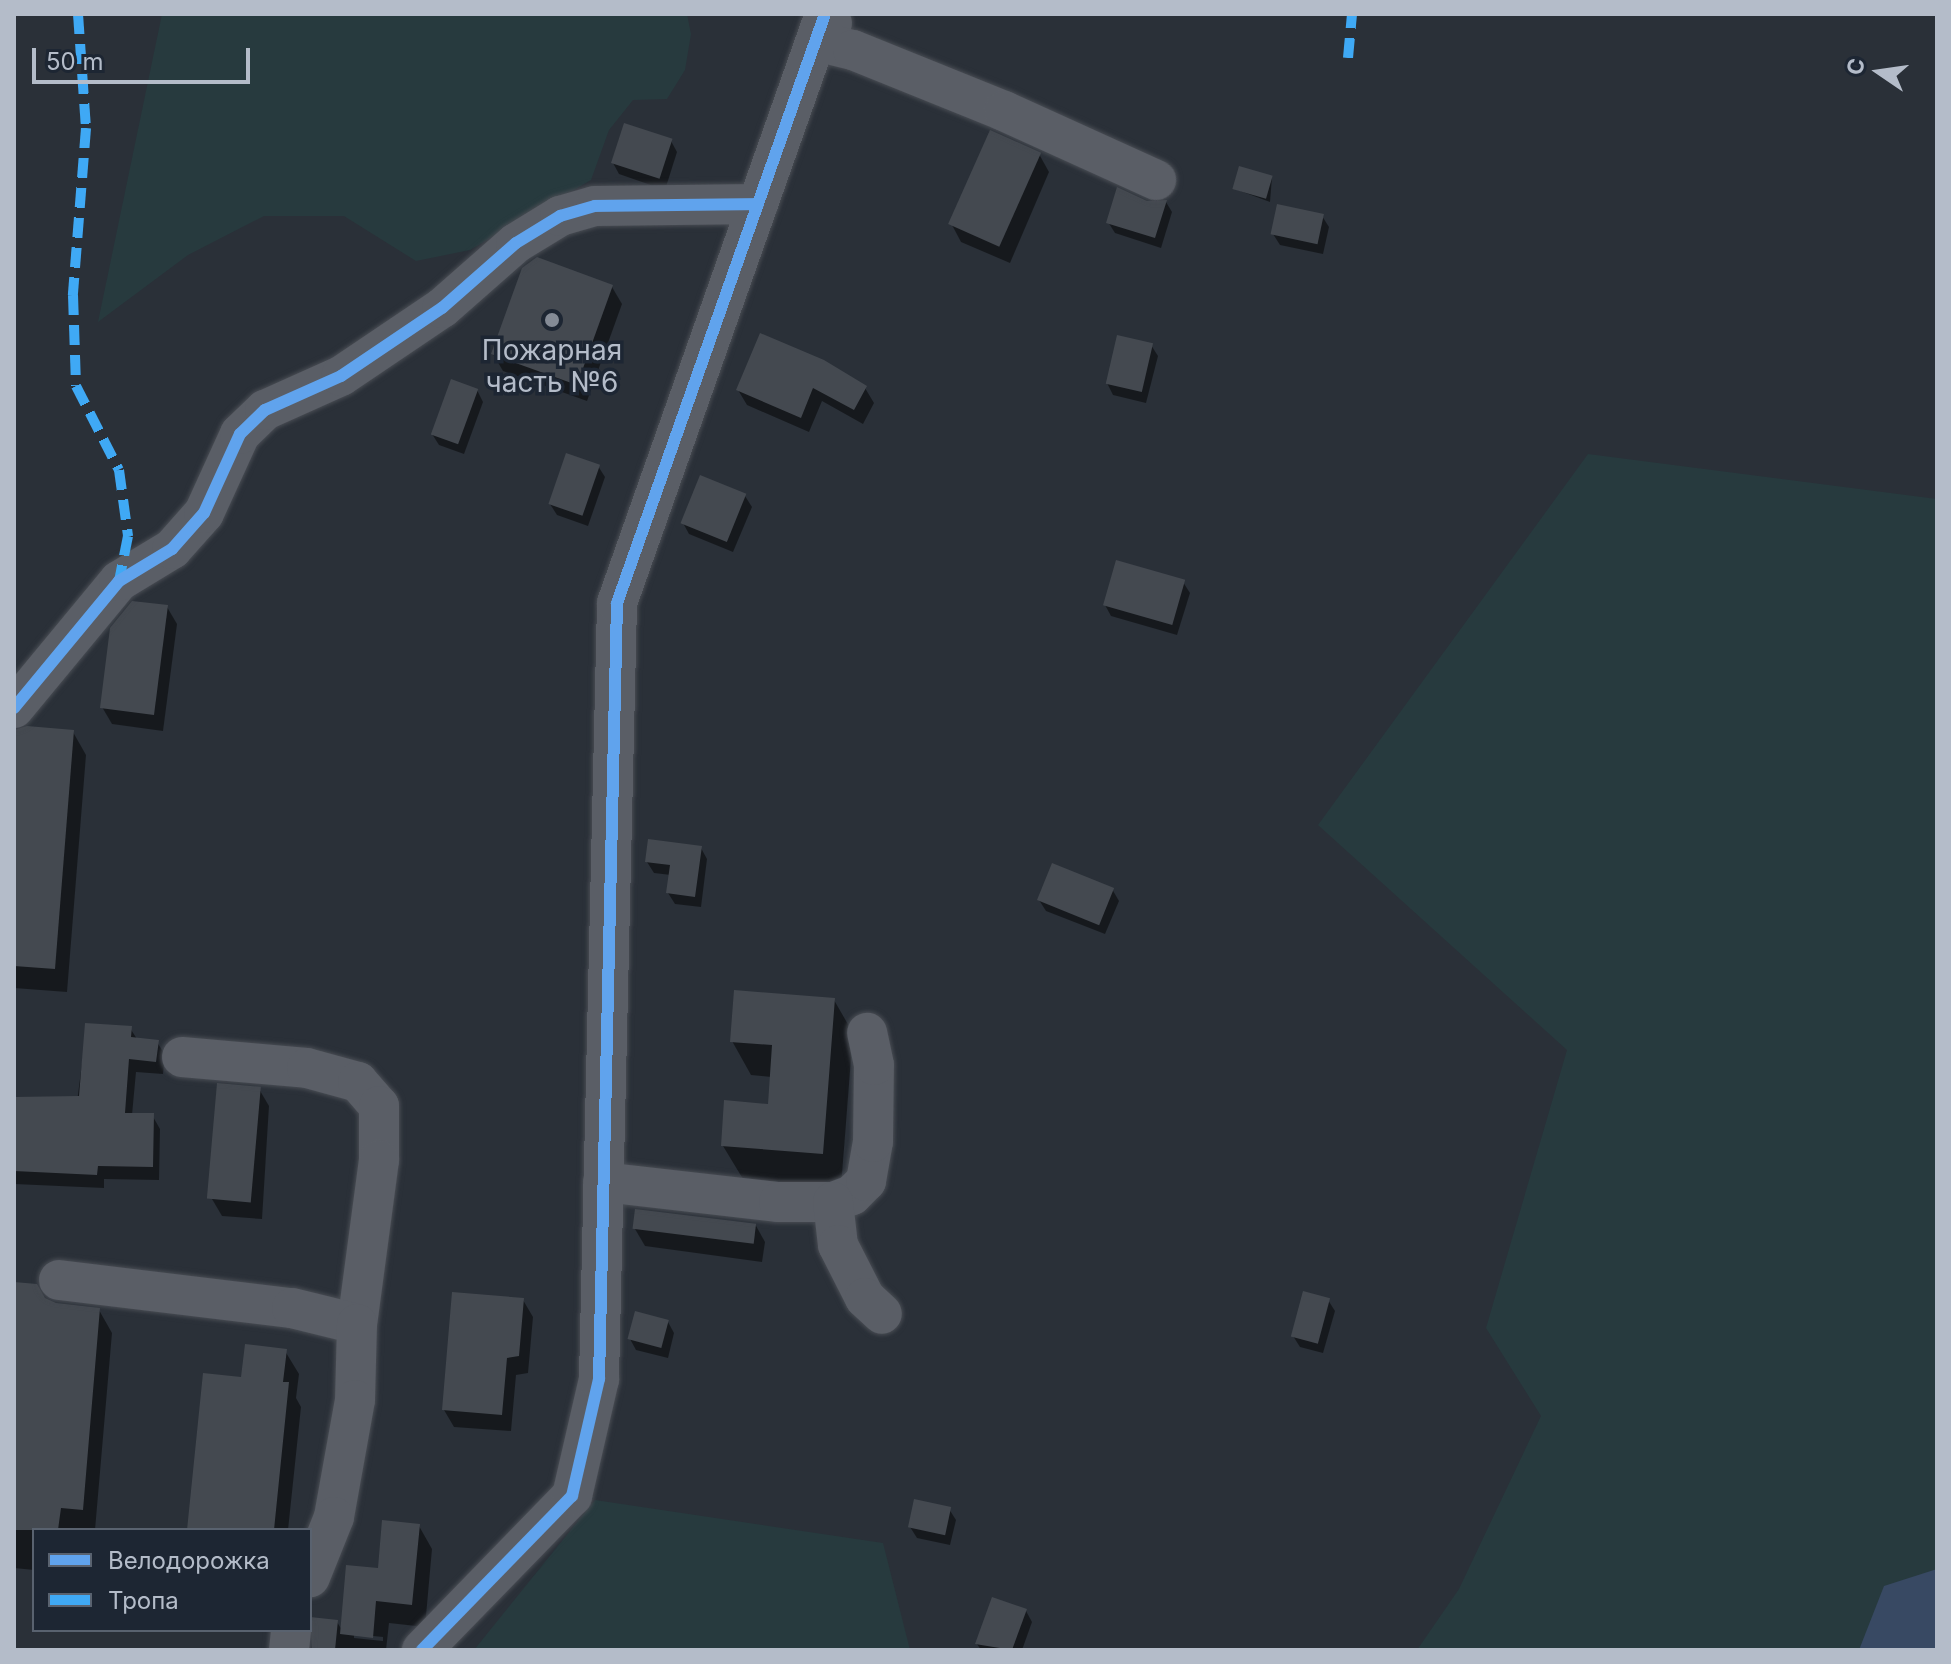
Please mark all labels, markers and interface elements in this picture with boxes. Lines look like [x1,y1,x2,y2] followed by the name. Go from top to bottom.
[36,32,254,82] scale bar
[1839,32,1919,112] north arrow
[46,47,104,76] text: 50 m
[1841,56,1870,77] text: С
[543,311,561,329] marker: Пожарная часть №6
[482,333,622,399] place label: Пожарная часть №6
[32,1528,312,1632] legend
[108,1546,270,1575] text: Велодорожка
[108,1586,179,1615] text: Тропа

